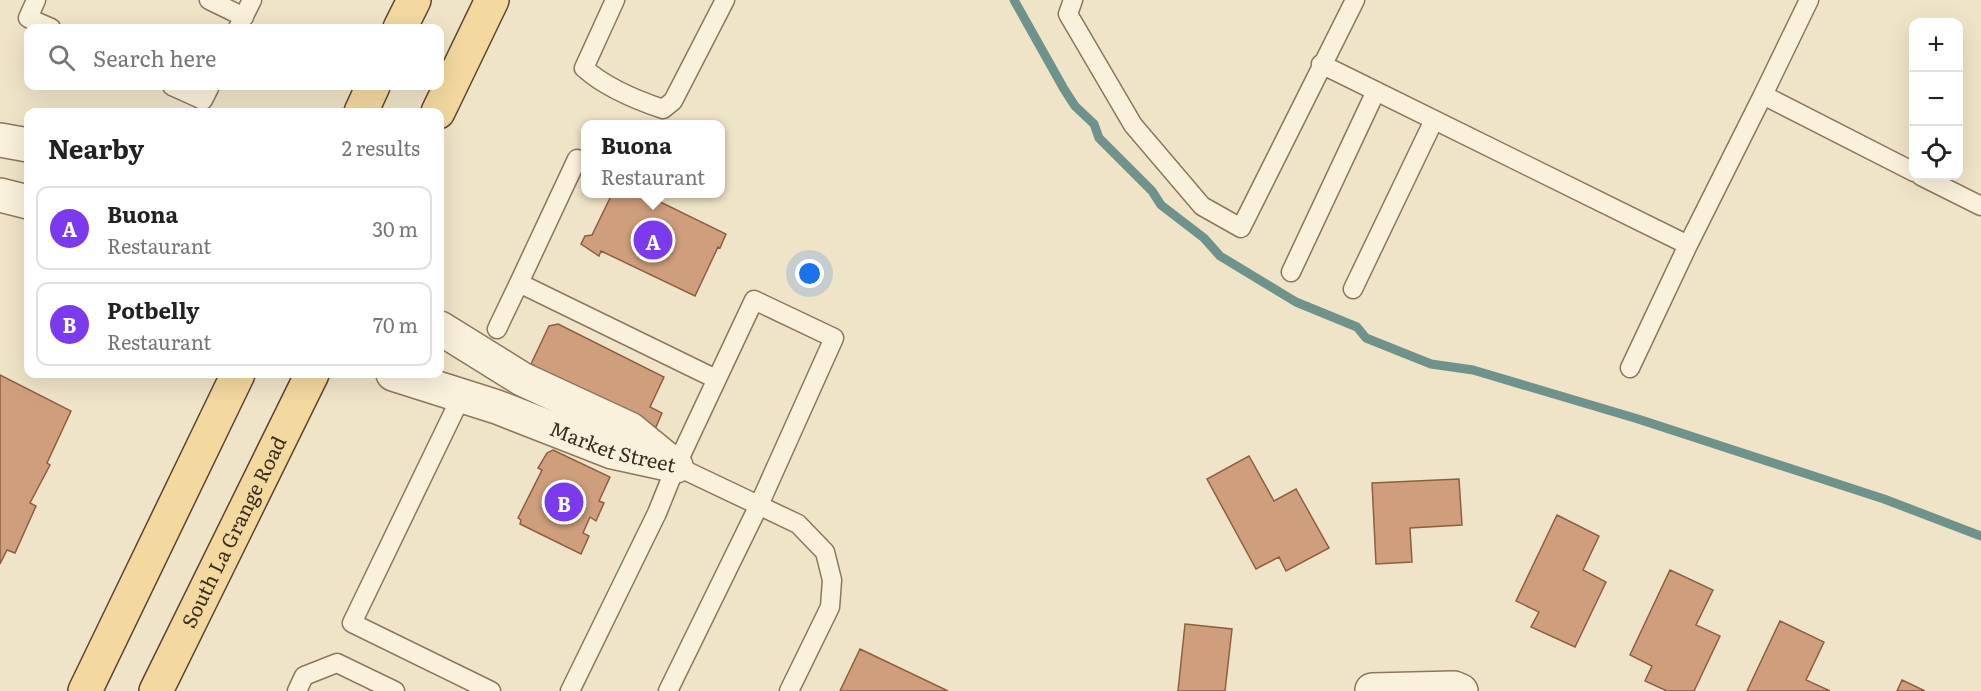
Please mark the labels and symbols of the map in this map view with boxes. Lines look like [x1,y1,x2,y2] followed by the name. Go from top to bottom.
[634,218,672,262] pin: A
[795,259,824,288] your location
[546,412,679,479] street label: Market Street
[172,430,292,632] street label: South La Grange Road
[544,480,584,524] pin: B

